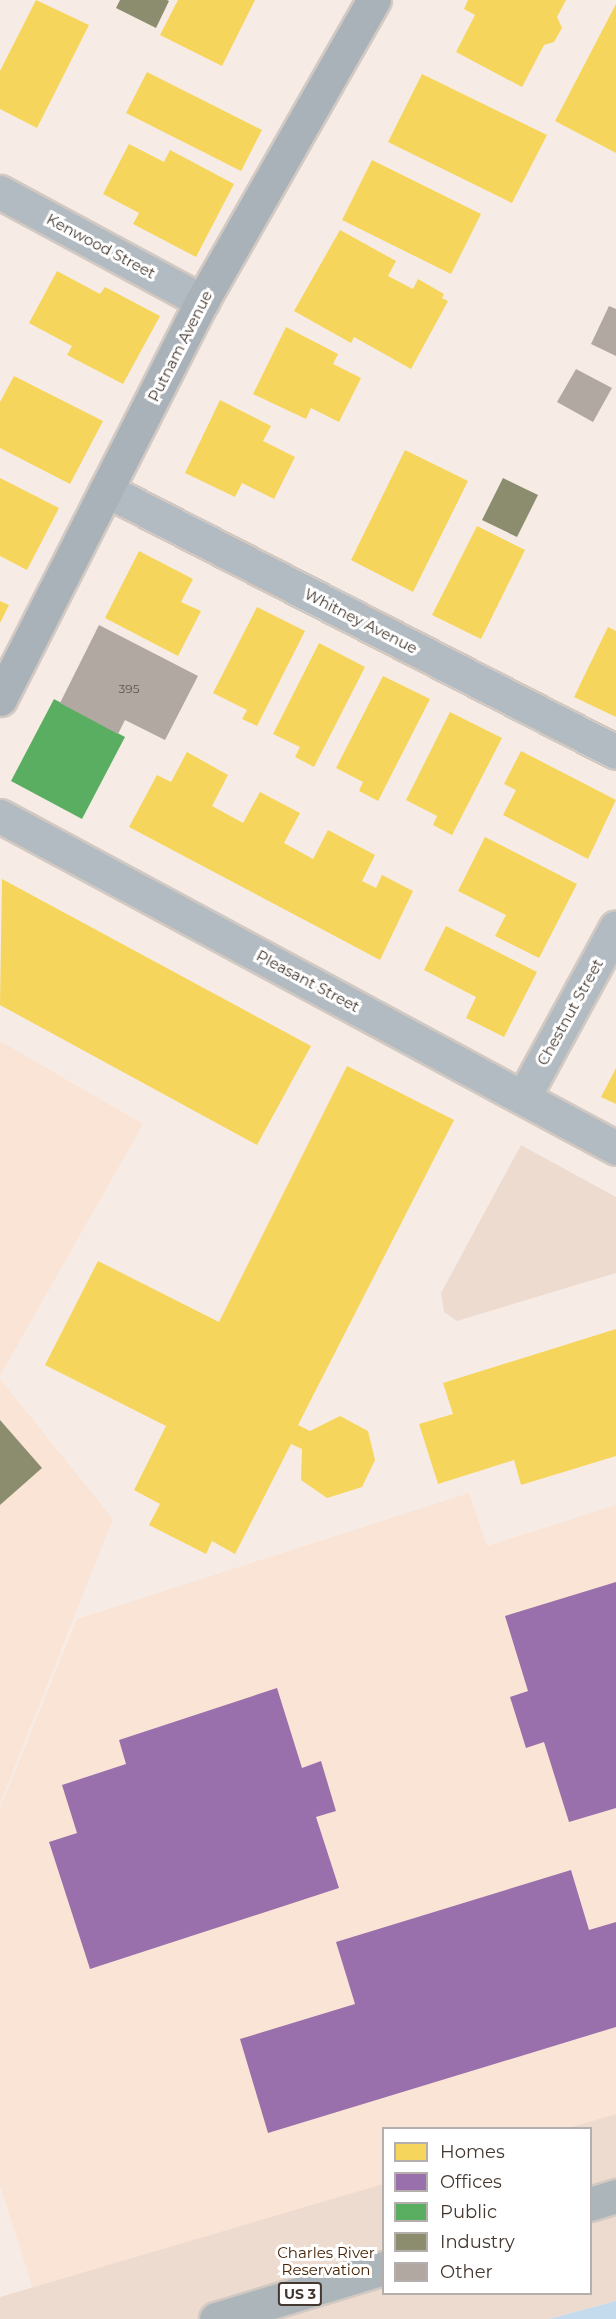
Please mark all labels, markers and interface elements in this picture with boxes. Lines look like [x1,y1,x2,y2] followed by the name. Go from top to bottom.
[44,210,158,282] street label: Kenwood Street
[144,287,216,405] street label: Putnam Avenue
[302,585,420,657] street label: Whitney Avenue
[119,682,139,696] house number: 395
[253,946,363,1016] street label: Pleasant Street
[533,956,607,1068] street label: Chestnut Street
[382,2127,592,2295] legend
[440,2141,505,2163] text: Homes
[440,2171,502,2193] text: Offices
[440,2201,497,2223] text: Public
[440,2231,515,2253] text: Industry
[277,2243,375,2278] park label: Charles River Reservation
[440,2261,493,2283] text: Other
[278,2283,322,2305] road number: US 3

